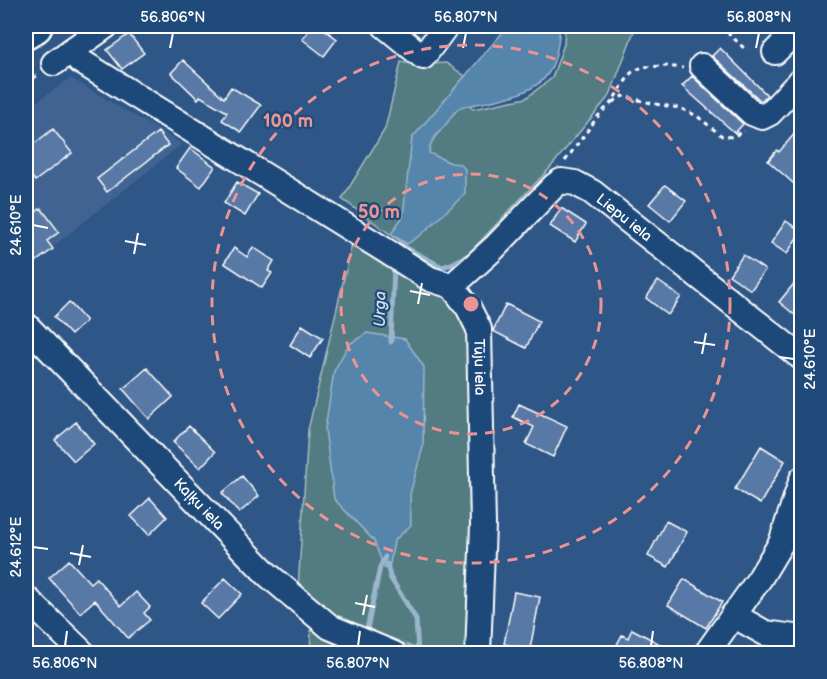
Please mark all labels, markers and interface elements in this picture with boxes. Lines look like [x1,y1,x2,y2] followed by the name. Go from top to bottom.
[140,8,206,27] text: 56.806°N
[434,8,498,27] text: 56.807°N
[726,8,792,27] text: 56.808°N
[263,111,313,132] text: 100 m
[592,190,656,246] street label: Liepu iela
[7,194,26,256] text: 24.610°E
[358,202,400,223] text: 50 m
[371,291,390,327] water label: Urga
[461,294,481,314] centre of rings
[801,328,820,390] text: 24.610°E
[469,338,489,395] street label: Tūju iela
[169,474,228,534] street label: Kaļķu iela
[7,516,26,577] text: 24.612°E
[32,654,98,673] text: 56.806°N
[326,654,390,673] text: 56.807°N
[618,654,684,673] text: 56.808°N

